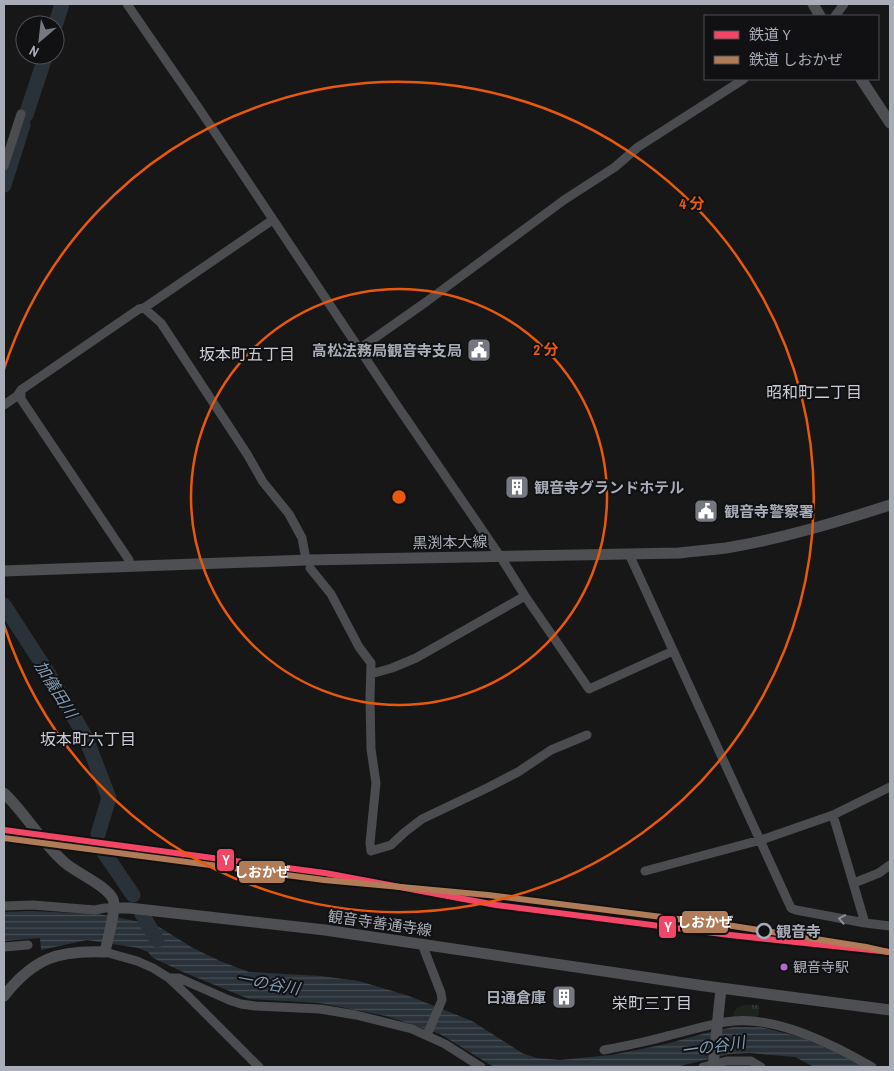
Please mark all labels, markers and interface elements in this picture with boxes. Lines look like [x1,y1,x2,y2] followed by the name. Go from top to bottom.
[15,15,65,65] north arrow
[704,15,879,80] legend
[749,24,791,45] text: 鉄道 Y
[26,42,42,61] text: N
[749,49,842,70] text: 鉄道 しおかぜ
[679,193,705,214] text: 4 分
[466,337,492,363] public building icon: 高松法務局観音寺支局
[533,339,559,360] text: 2 分
[312,340,462,361] place label: 高松法務局観音寺支局
[199,343,295,365] district label: 坂本町五丁目
[766,381,862,403] district label: 昭和町二丁目
[504,474,530,500] building icon: 観音寺グランドホテル
[534,477,684,498] place label: 観音寺グランドホテル
[390,488,408,506] centre of rings
[693,498,719,524] public building icon: 観音寺警察署
[724,501,814,522] place label: 観音寺警察署
[412,531,488,553] street label: 黒渕本大線
[30,656,83,724] water label: 加儀田川
[40,728,136,750] district label: 坂本町六丁目
[216,848,235,872] line badge: Y
[222,851,230,869] text: Y
[238,860,286,884] line badge: しおかぜ
[234,863,290,881] text: しおかぜ
[327,905,433,941] street label: 観音寺善通寺線
[681,910,729,934] line badge: しおかぜ
[677,913,733,931] text: しおかぜ
[838,914,846,924] one-way arrow
[658,915,677,939] line badge: Y
[664,918,672,936] text: Y
[776,921,821,942] place label: 観音寺
[756,923,772,939] marker: 観音寺
[793,958,849,976] place label: 観音寺駅
[779,962,789,972] marker: 観音寺駅
[235,967,303,1000] water label: 一の谷川
[551,984,577,1010] building icon: 日通倉庫
[486,987,546,1008] place label: 日通倉庫
[612,992,692,1014] district label: 栄町三丁目
[680,1030,748,1061] water label: 一の谷川

